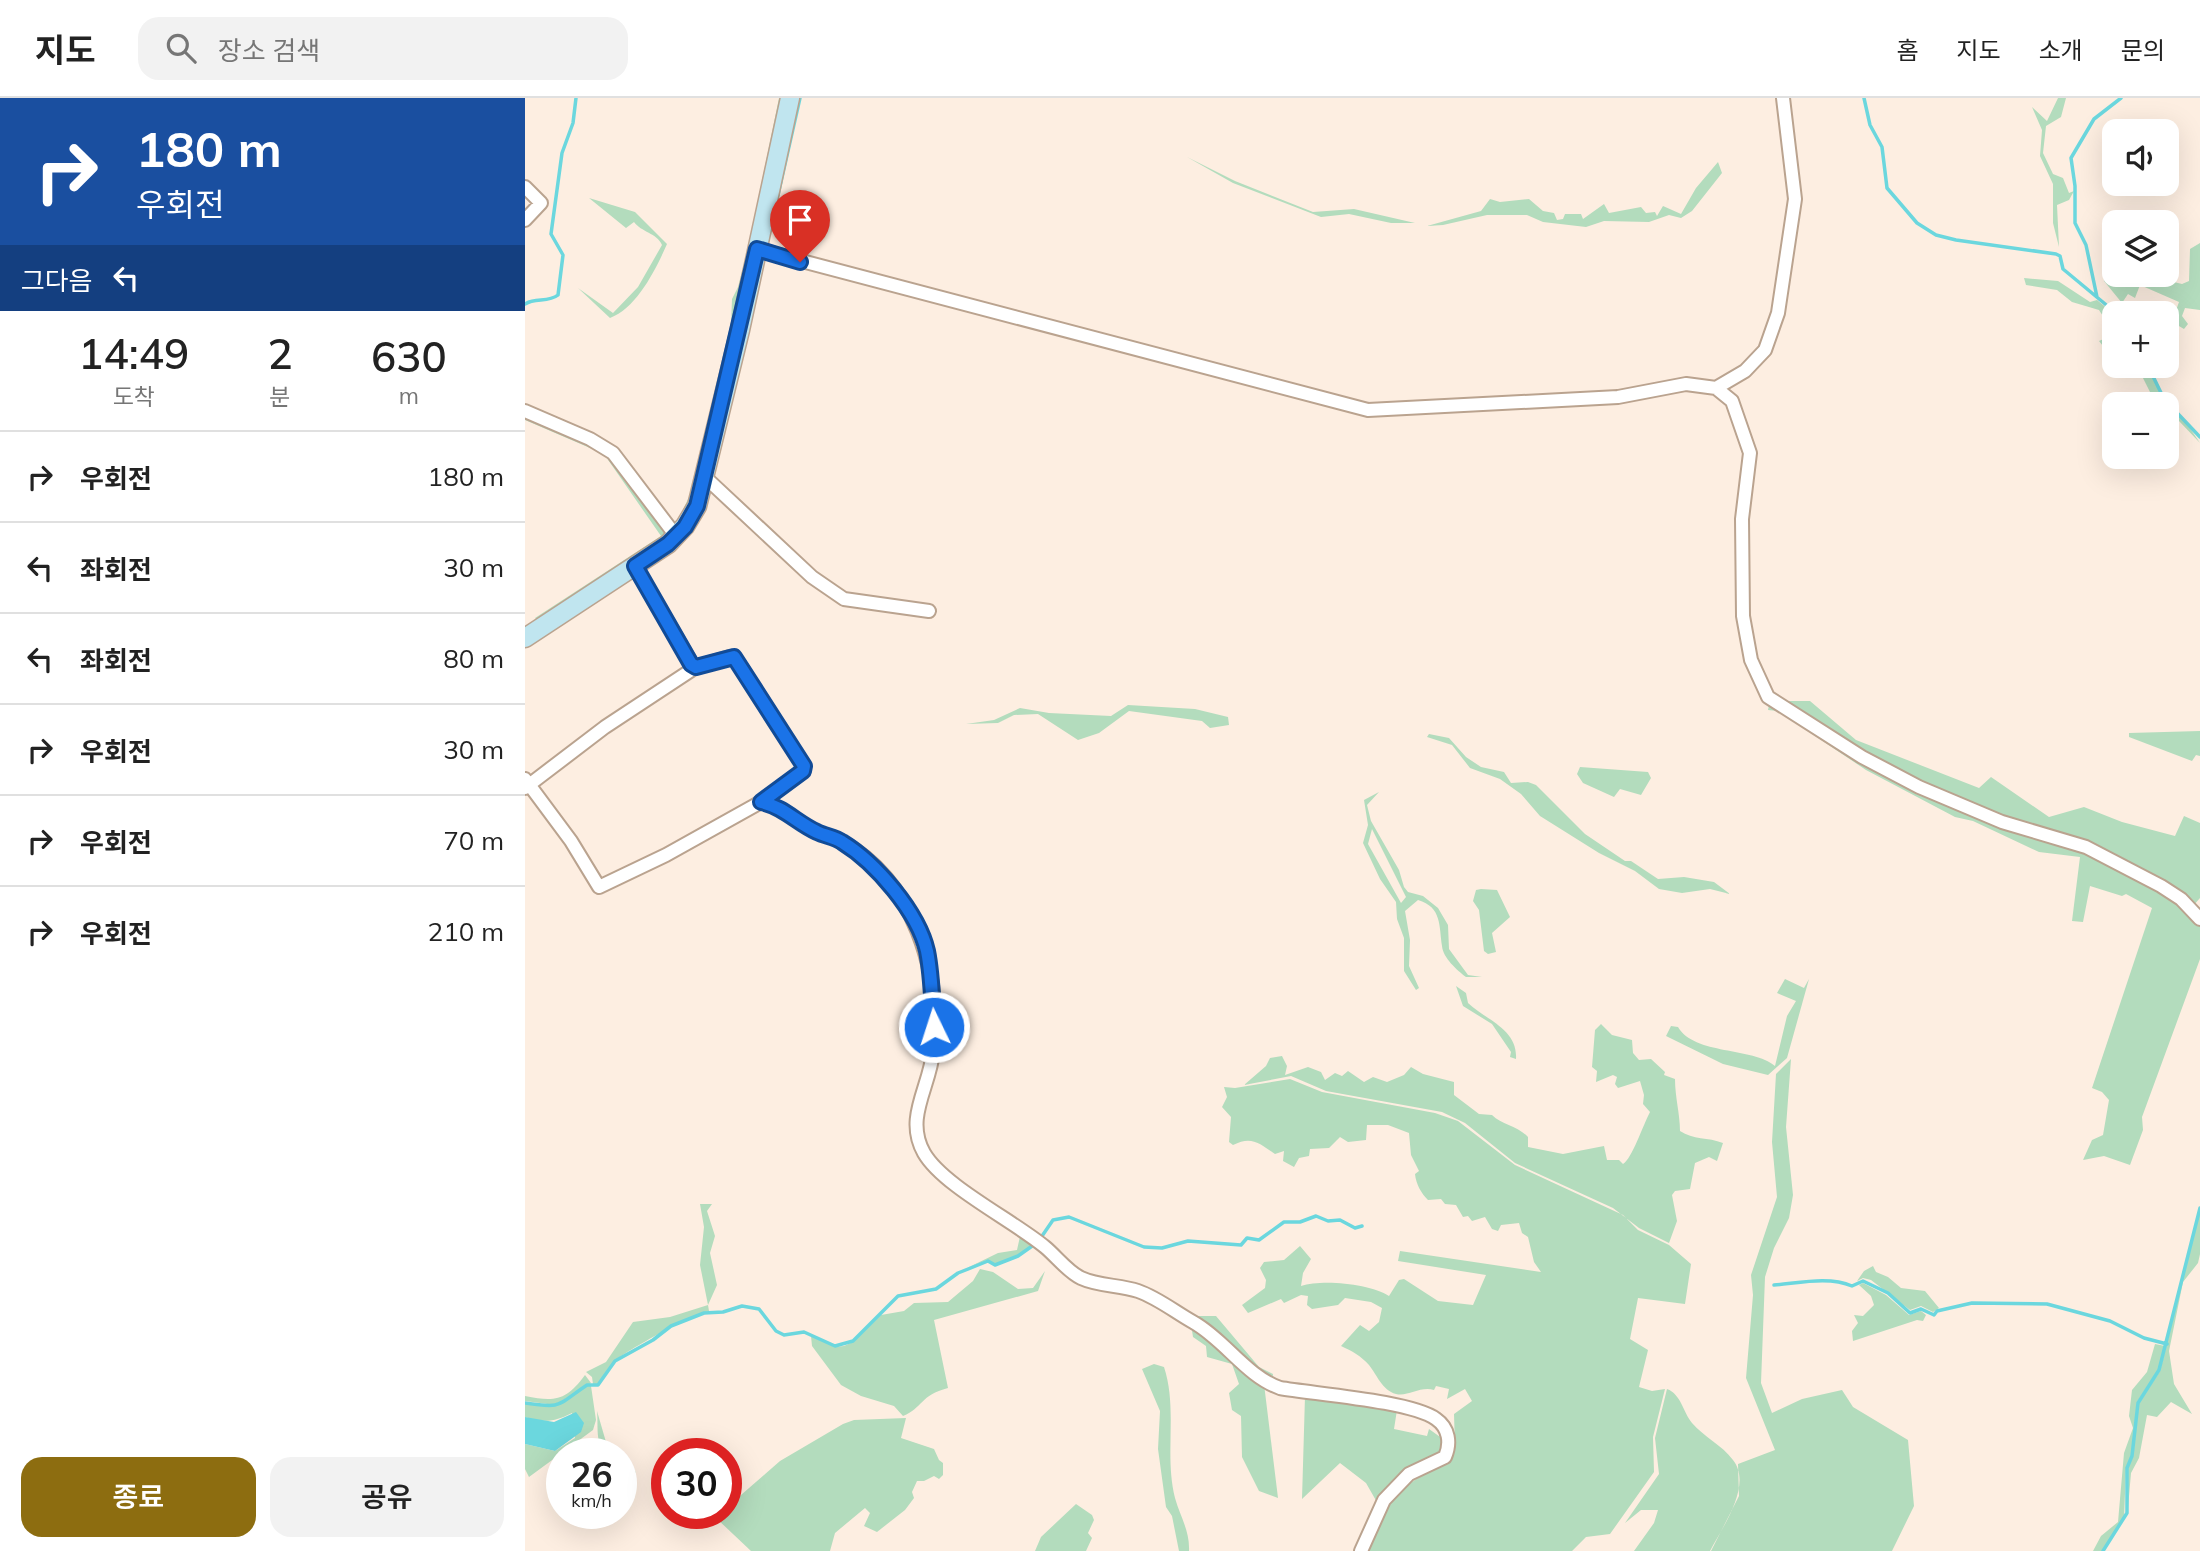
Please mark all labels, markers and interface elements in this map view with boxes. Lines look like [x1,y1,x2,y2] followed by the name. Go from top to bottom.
[138,17,628,80] search box
[35,29,96,70] text: 지도
[162,29,200,67] icon: search
[218,34,320,67] text: 장소 검색
[1896,35,1918,65] text: 홈
[1956,35,2001,65] text: 지도
[2039,35,2083,65] text: 소개
[2121,35,2165,65] text: 문의
[136,118,282,179] text: 180 m
[2102,119,2179,469] map controls
[2102,119,2179,196] button: sound
[21,126,112,217] icon: right
[136,184,224,224] text: 우회전
[770,190,830,262] pin
[781,201,819,239] icon: arrive
[2102,210,2179,287] button: layers
[107,259,145,297] icon: left
[21,264,93,297] text: 그다음
[2102,301,2179,378] button: +
[78,327,189,380] text: 14:49
[267,327,293,380] text: 2
[371,330,447,383] text: 630
[399,381,419,410] text: m
[113,382,155,411] text: 도착
[269,382,291,411] text: 분
[2102,392,2179,469] button: −
[21,458,59,496] icon: right
[428,460,504,493] text: 180 m
[80,462,152,495] text: 우회전
[21,549,59,587] icon: left
[443,551,504,584] text: 30 m
[80,553,152,586] text: 좌회전
[21,640,59,678] icon: left
[443,642,504,675] text: 80 m
[80,644,152,677] text: 좌회전
[21,731,59,769] icon: right
[443,733,504,766] text: 30 m
[80,735,152,768] text: 우회전
[21,822,59,860] icon: right
[443,824,504,857] text: 70 m
[80,826,152,859] text: 우회전
[21,913,59,951] icon: right
[428,915,504,948] text: 210 m
[80,917,152,950] text: 우회전
[897,990,971,1064] position arrow
[651,1438,742,1529] speed limit sign: 30
[570,1452,613,1496] text: 26
[21,1457,256,1537] button: 종료
[270,1457,504,1537] button: 공유
[571,1489,612,1512] text: km/h

